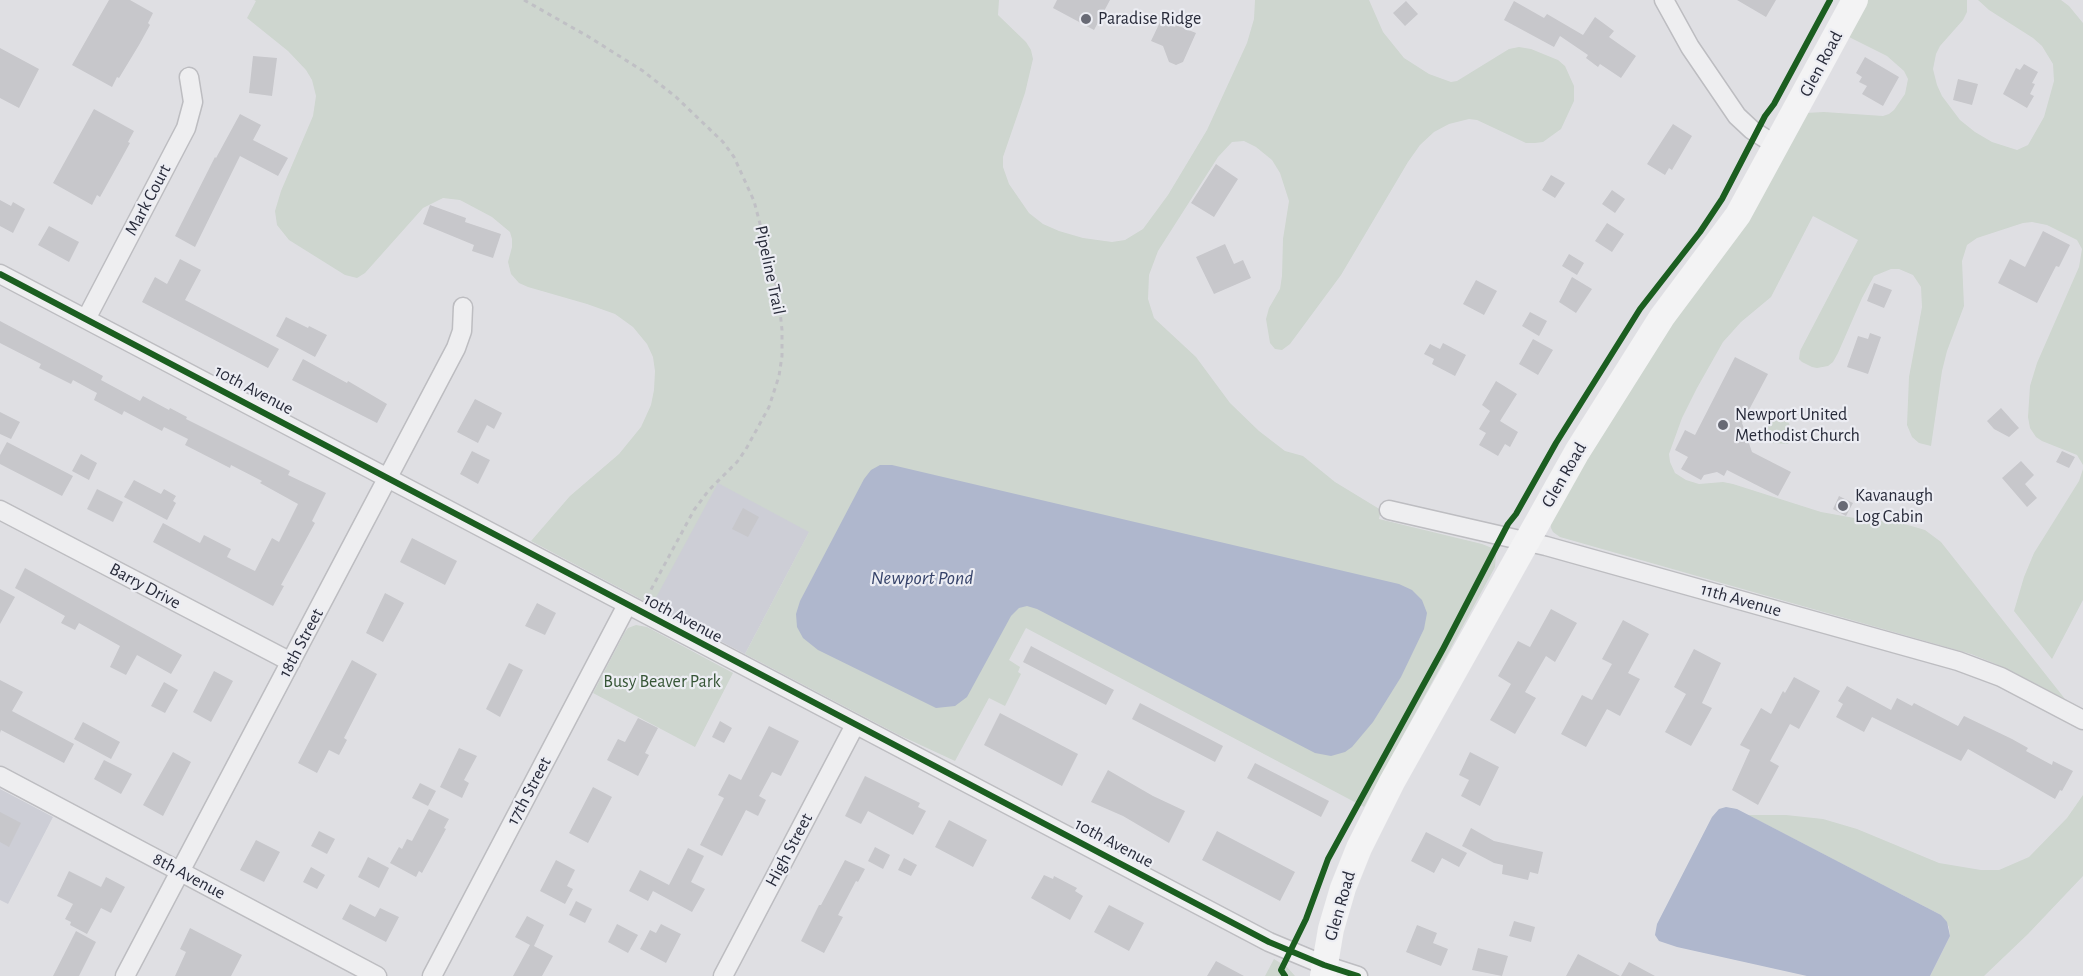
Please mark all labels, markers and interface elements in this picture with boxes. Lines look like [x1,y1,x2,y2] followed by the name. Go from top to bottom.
[1098,8,1201,30] place label: Paradise Ridge
[1079,12,1093,26] marker: Paradise Ridge
[1795,27,1847,101] street label: Glen Road
[120,161,176,239] street label: Mark Court
[750,223,790,317] street label: Pipeline Trail
[211,360,297,420] street label: 10th Avenue
[1735,404,1860,446] place label: Newport United Methodist Church
[1716,418,1730,432] marker: Newport United Methodist Church
[1537,439,1591,511] street label: Glen Road
[1855,485,1933,528] place label: Kavanaugh Log Cabin
[1836,499,1850,513] marker: Kavanaugh Log Cabin
[106,558,184,614] street label: Barry Drive
[871,566,973,590] water label: Newport Pond
[1698,578,1784,622] street label: 11th Avenue
[640,588,726,648] street label: 10th Avenue
[274,605,328,681] street label: 18th Street
[603,671,721,693] park label: Busy Beaver Park
[502,753,556,829] street label: 17th Street
[761,810,817,890] street label: High Street
[1071,813,1157,873] street label: 10th Avenue
[149,848,229,904] street label: 8th Avenue
[1320,869,1360,943] street label: Glen Road

